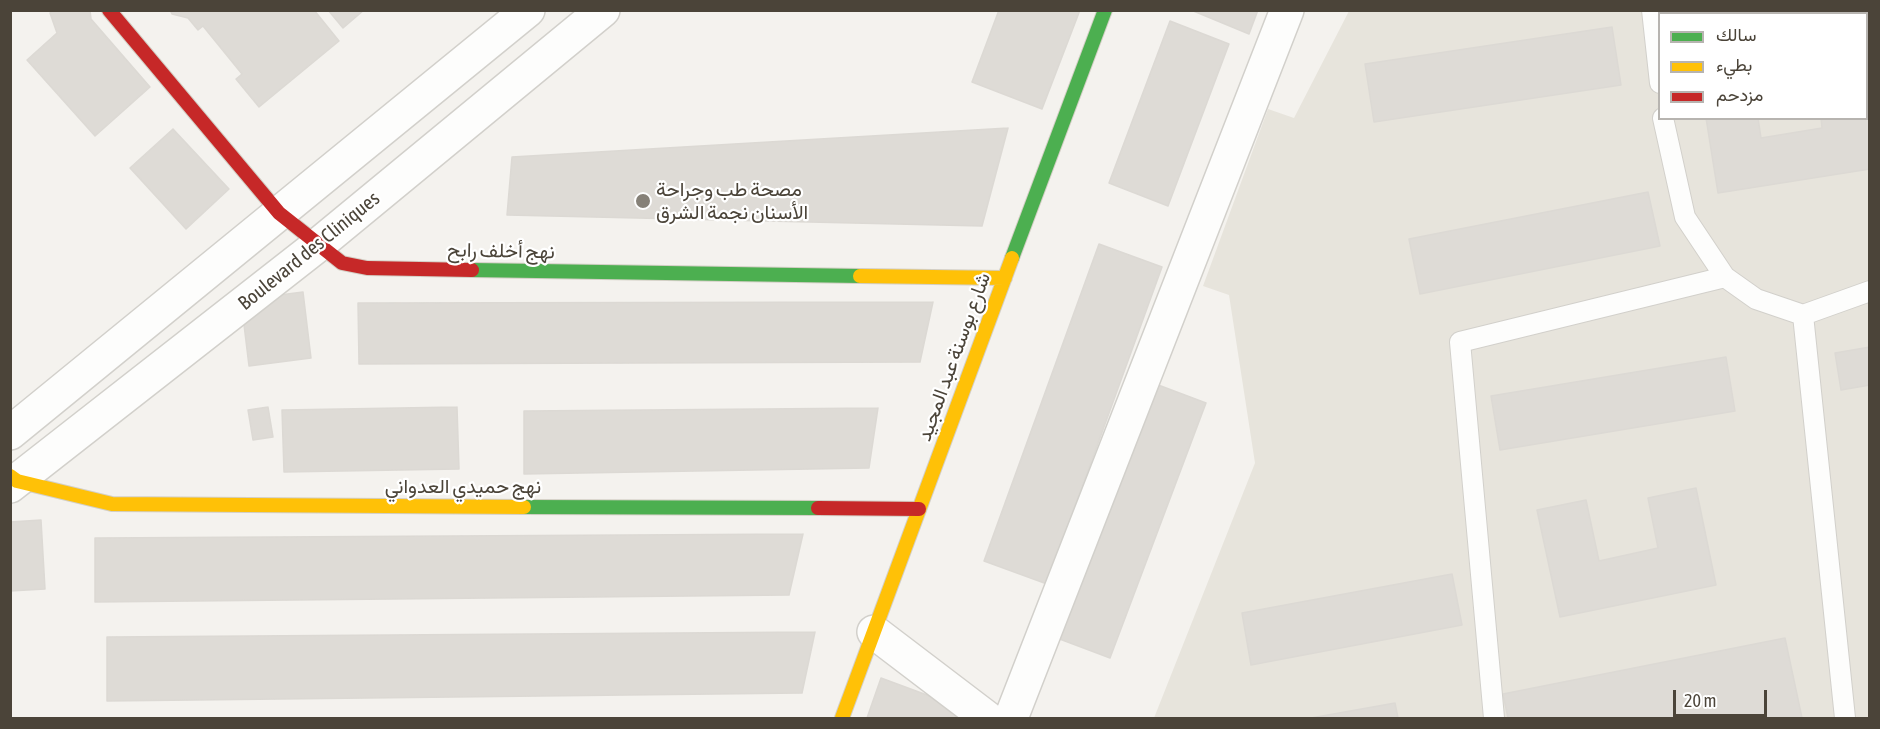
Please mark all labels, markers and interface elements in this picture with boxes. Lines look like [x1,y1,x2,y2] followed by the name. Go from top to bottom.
[1658,12,1868,120] legend
[1716,24,1756,45] text: سالك
[1716,54,1752,75] text: بطيء
[1716,84,1763,105] text: مزدحم
[656,178,808,225] place label: مصحة طب وجراحة الأسنان نجمة الشرق
[234,187,384,315] street label: Boulevard des Cliniques
[634,192,652,210] marker: مصحة طب وجراحة الأسنان نجمة الشرق
[447,238,555,264] street label: نهج أخلف رابح
[912,269,996,445] street label: شارع بوسنة عبد المجيد
[385,475,541,499] street label: نهج حميدي العدواني
[1676,678,1770,716] scale bar
[1684,690,1716,711] text: 20 m

